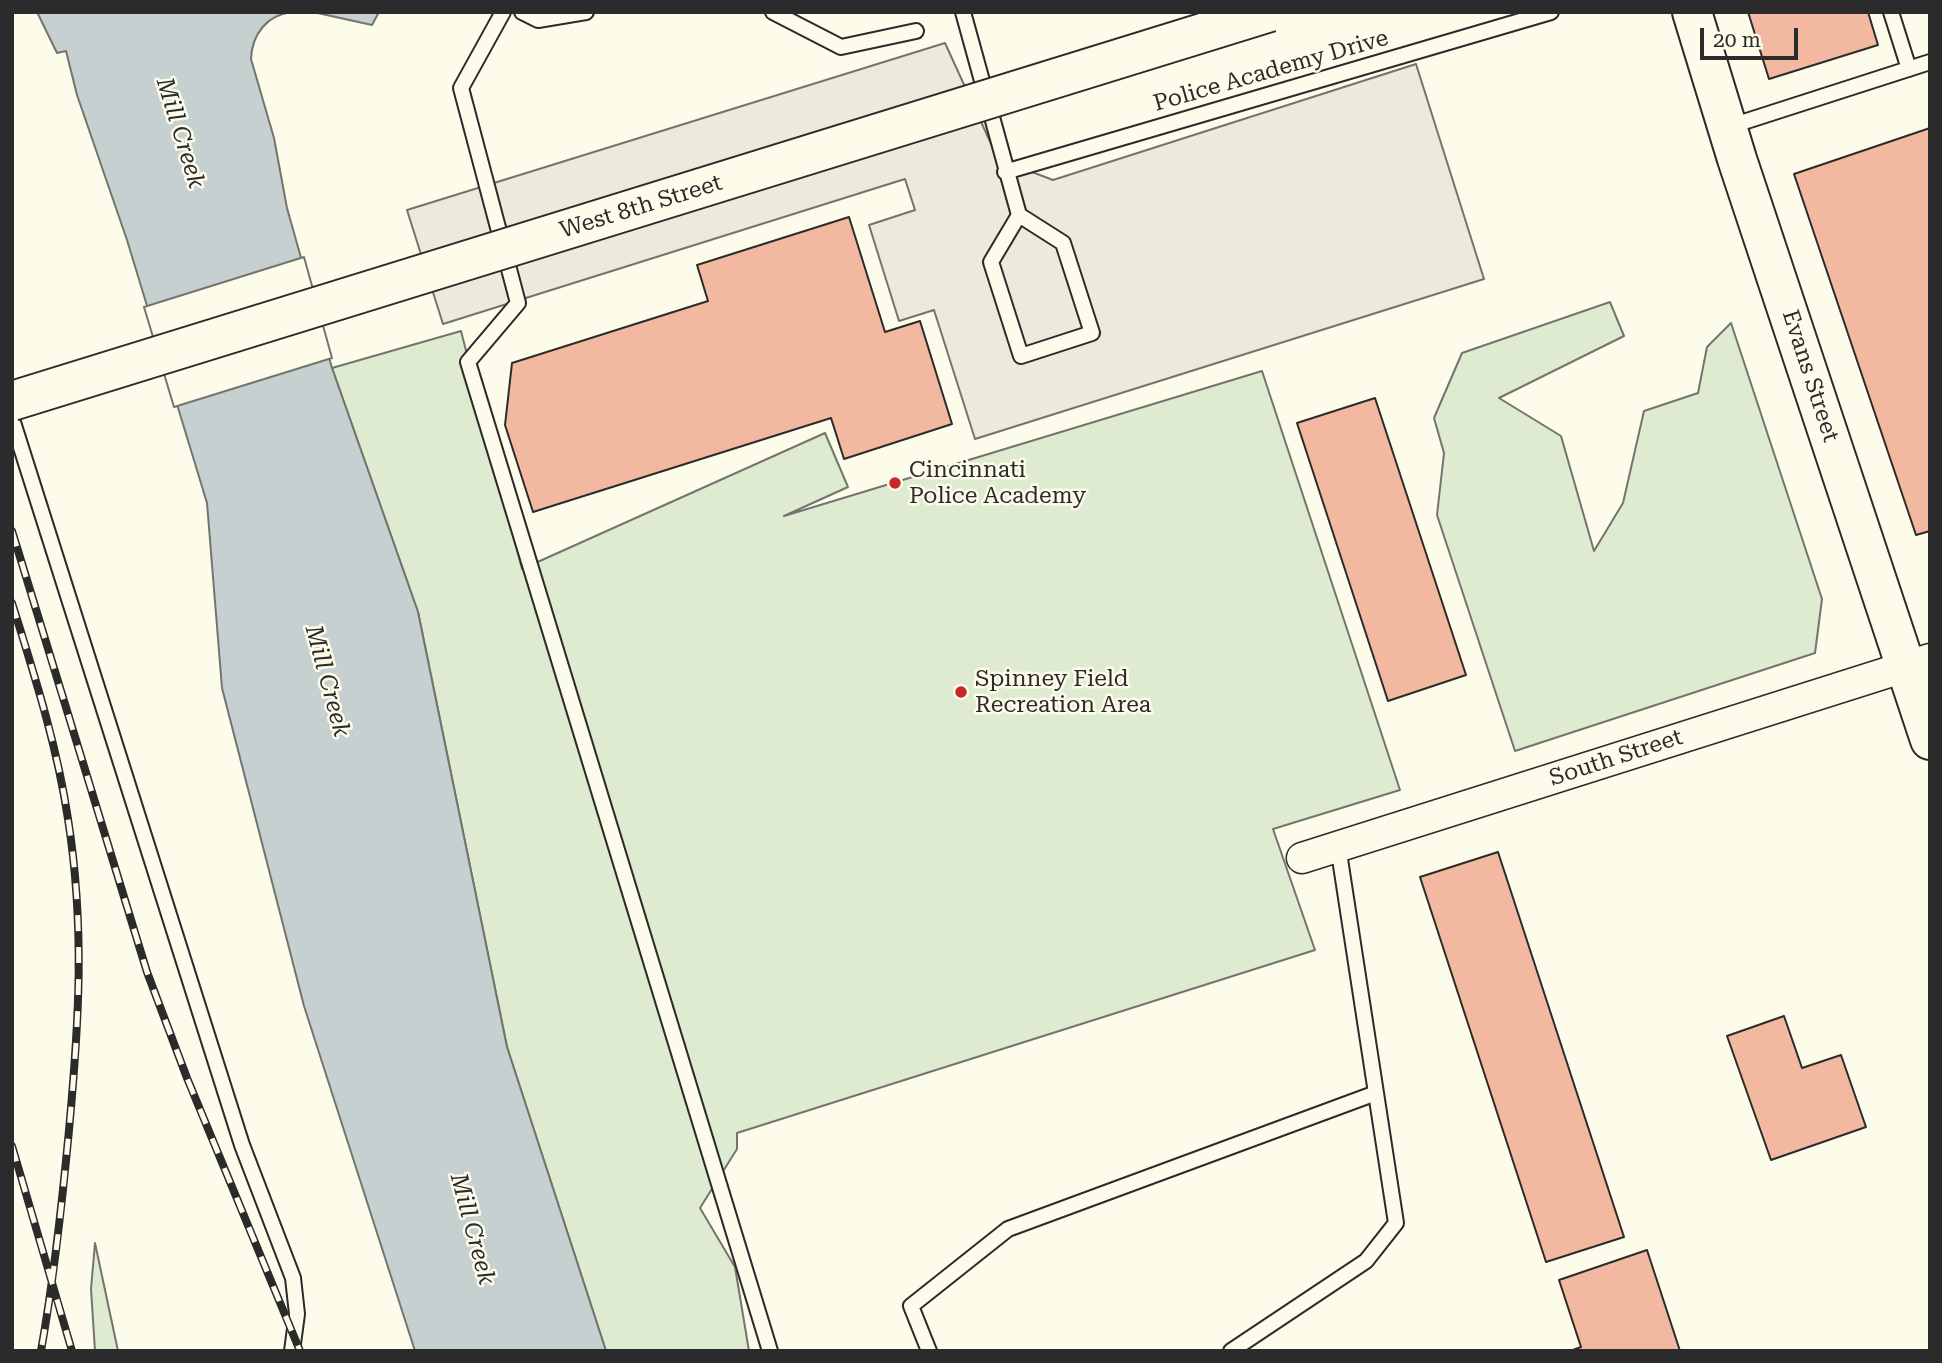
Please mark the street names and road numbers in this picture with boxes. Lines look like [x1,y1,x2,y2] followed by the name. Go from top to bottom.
[1150,24,1392,118] street label: Police Academy Drive
[556,169,726,245] street label: West 8th Street
[1776,306,1844,446] street label: Evans Street
[1546,723,1686,793] street label: South Street

